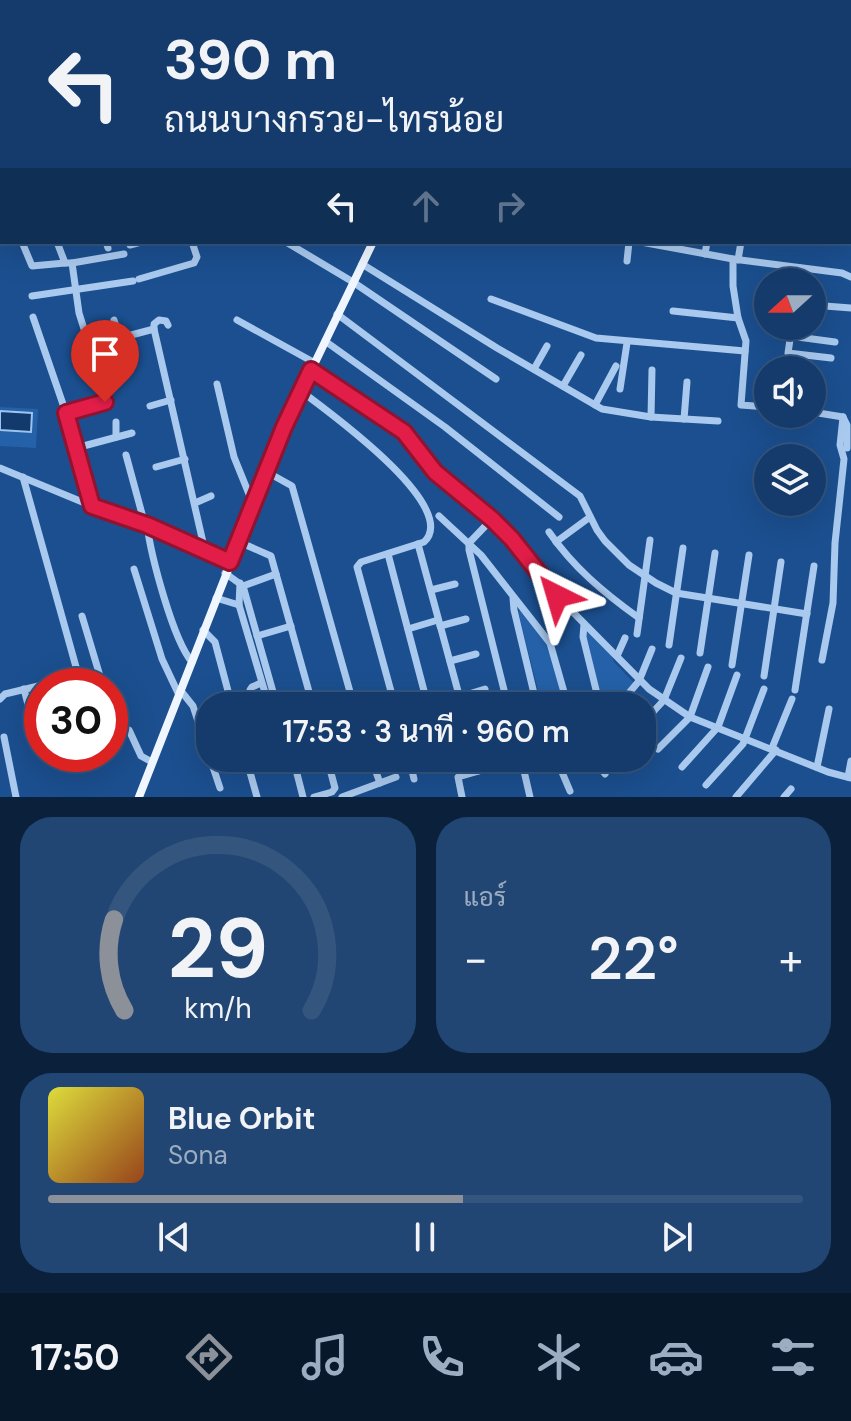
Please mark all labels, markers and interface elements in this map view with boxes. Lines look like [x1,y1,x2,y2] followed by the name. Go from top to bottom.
[164,23,337,96] text: 390 m
[32,32,136,136] icon: left
[164,96,504,143] text: ถนนบางกรวย-ไทรน้อย
[320,184,364,228] icon: left
[404,184,448,228] icon: ahead
[488,184,532,228] icon: right
[754,268,826,340] north arrow
[754,268,826,516] map controls
[71,320,139,402] pin
[83,332,127,376] icon: arrive
[754,356,826,428] button: sound
[754,444,826,516] button: layers
[515,554,599,638] position arrow
[24,668,128,772] speed limit sign: 30
[282,712,570,751] text: 17:53 · 3 นาที · 960 m
[464,880,506,914] text: แอร์
[168,894,268,1003] text: 29
[588,919,679,998] text: 22°
[464,930,488,988] text: −
[779,930,803,988] text: +
[184,990,252,1027] text: km/h
[168,1099,315,1138] text: Blue Orbit
[168,1138,228,1172] text: Sona
[152,1215,196,1259] icon: previous
[403,1215,447,1259] icon: pause
[655,1215,699,1259] icon: next
[181,1329,237,1385] icon: directions
[297,1329,353,1385] icon: music
[414,1329,470,1385] icon: phone
[531,1329,587,1385] icon: climate
[648,1329,704,1385] icon: car
[765,1329,821,1385] icon: filters
[30,1334,120,1381] text: 17:50

